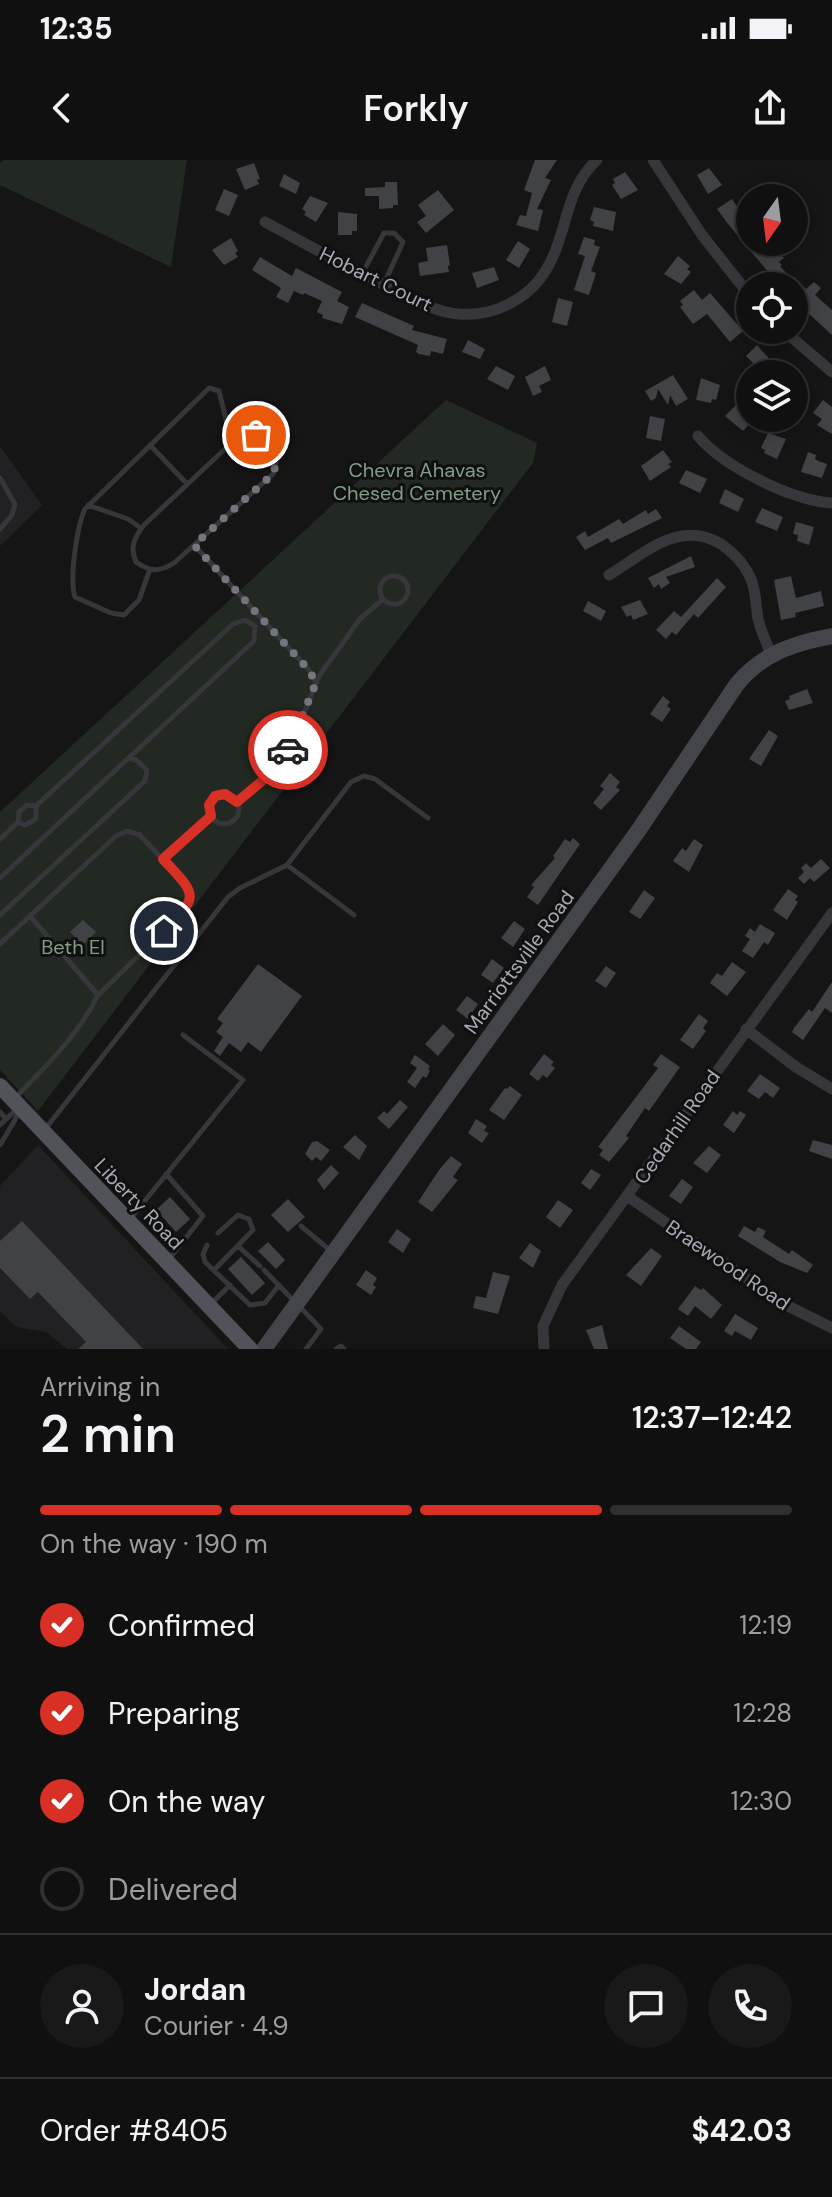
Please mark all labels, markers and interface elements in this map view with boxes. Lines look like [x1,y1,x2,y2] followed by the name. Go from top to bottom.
[40,9,113,48] text: 12:35
[363,85,469,132] text: Forkly
[40,86,84,130] icon: back
[748,86,792,130] icon: share
[736,184,808,256] north arrow
[736,184,808,432] map controls
[315,240,437,318] street label: Hobart Court
[736,272,808,344] button: locate
[736,360,808,432] button: layers
[222,401,290,469] pin
[234,413,278,457] icon: bag
[333,457,501,506] park label: Chevra Ahavas Chesed Cemetery
[248,710,328,790] courier
[266,728,310,772] icon: car
[458,885,580,1039] street label: Marriottsville Road
[130,897,198,965] pin
[142,909,186,953] icon: home
[41,934,105,960] park label: Beth El
[628,1065,726,1189] street label: Cedarhill Road
[89,1153,189,1255] street label: Liberty Road
[661,1214,795,1316] street label: Braewood Road
[40,1370,160,1404] text: Arriving in
[632,1398,792,1437] text: 12:37–12:42
[40,1400,176,1468] text: 2 min
[40,1527,268,1561] text: On the way · 190 m
[40,1603,84,1647] icon: check
[108,1606,255,1645] text: Confirmed
[739,1608,792,1642] text: 12:19
[40,1691,84,1735] icon: check
[108,1694,240,1733] text: Preparing
[733,1696,792,1730] text: 12:28
[40,1779,84,1823] icon: check
[108,1782,265,1821] text: On the way
[731,1784,792,1818] text: 12:30
[108,1870,238,1909] text: Delivered
[40,1964,124,2048] button: person
[604,1964,688,2048] button: chat
[708,1964,792,2048] button: phone
[144,1970,246,2009] text: Jordan
[144,2009,289,2043] text: Courier · 4.9
[40,2111,228,2150] text: Order #8405
[692,2111,792,2150] text: $42.03

